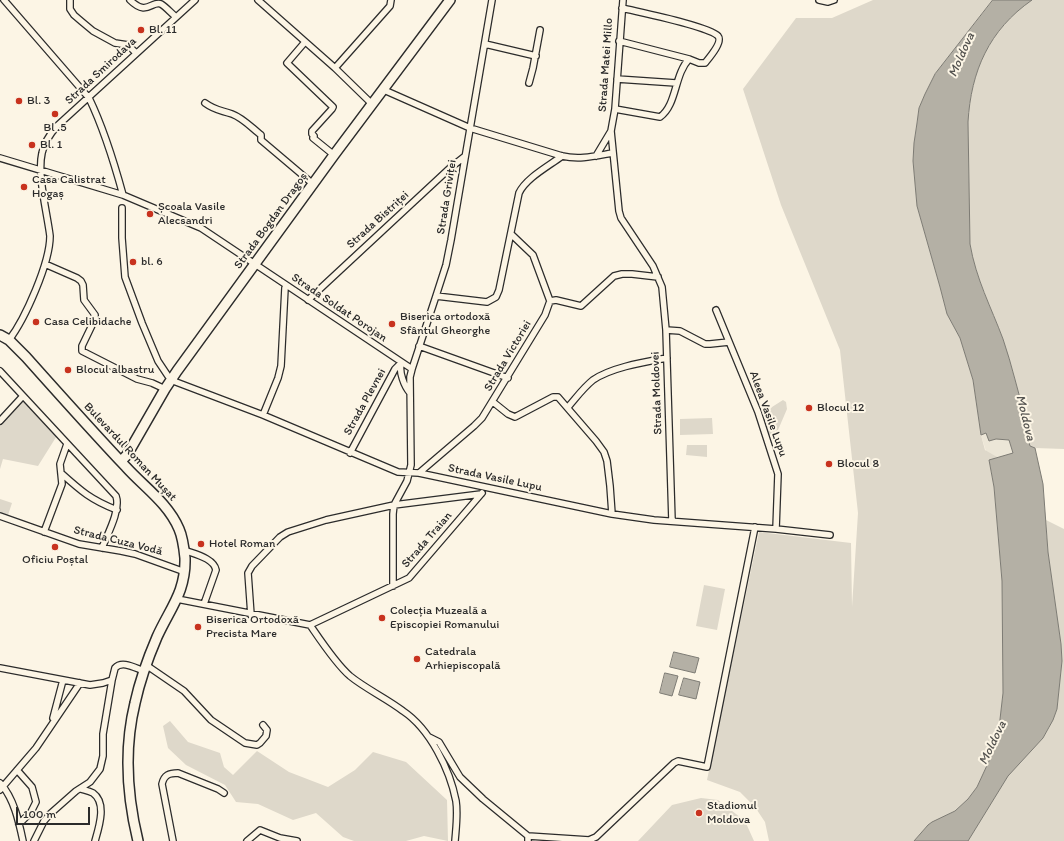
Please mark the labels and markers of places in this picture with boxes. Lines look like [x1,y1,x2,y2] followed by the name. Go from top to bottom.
[149,23,177,37] place label: Bl. 11
[136,25,146,35] marker: Bl. 11
[27,94,50,108] place label: Bl. 3
[14,96,24,106] marker: Bl. 3
[50,109,60,119] marker: Bl .5
[43,121,67,135] place label: Bl .5
[40,138,62,152] place label: Bl. 1
[27,140,37,150] marker: Bl. 1
[32,173,106,201] place label: Casa Calistrat Hogaș
[19,182,29,192] marker: Casa Calistrat Hogaș
[158,200,225,228] place label: Școala Vasile Alecsandri
[145,209,155,219] marker: Școala Vasile Alecsandri
[141,255,163,269] place label: bl. 6
[128,257,138,267] marker: bl. 6
[400,310,490,338] place label: Biserica ortodoxă Sfântul Gheorghe
[44,315,131,329] place label: Casa Celibidache
[31,317,41,327] marker: Casa Celibidache
[387,319,397,329] marker: Biserica ortodoxă Sfântul Gheorghe
[76,363,154,377] place label: Blocul albastru
[63,365,73,375] marker: Blocul albastru
[817,401,864,415] place label: Blocul 12
[804,403,814,413] marker: Blocul 12
[837,457,879,471] place label: Blocul 8
[824,459,834,469] marker: Blocul 8
[209,537,275,551] place label: Hotel Roman
[196,539,206,549] marker: Hotel Roman
[50,542,60,552] marker: Oficiu Poștal
[22,553,88,567] place label: Oficiu Poștal
[390,604,499,632] place label: Colecția Muzeală a Episcopiei Romanului
[206,613,299,641] place label: Biserica Ortodoxă Precista Mare
[377,613,387,623] marker: Colecția Muzeală a Episcopiei Romanului
[193,622,203,632] marker: Biserica Ortodoxă Precista Mare
[425,645,501,673] place label: Catedrala Arhiepiscopală
[412,654,422,664] marker: Catedrala Arhiepiscopală
[707,799,757,827] place label: Stadionul Moldova
[694,808,704,818] marker: Stadionul Moldova

